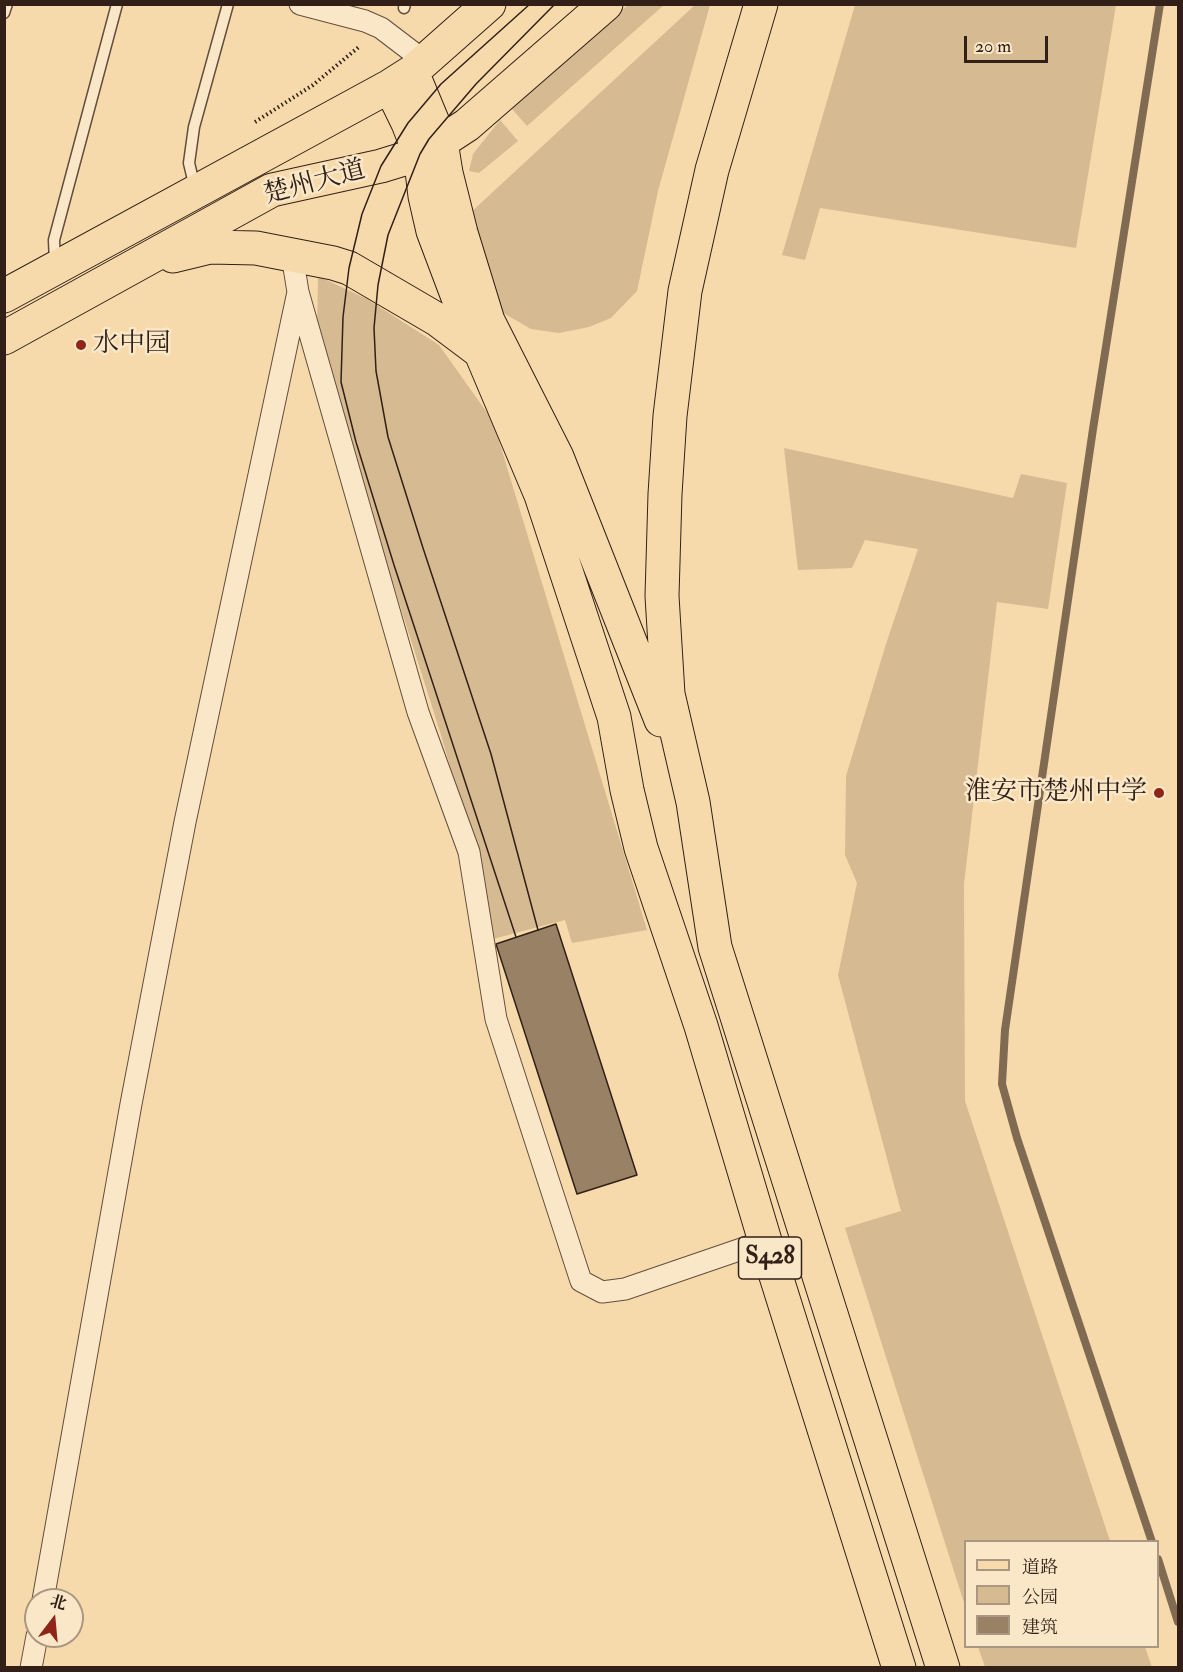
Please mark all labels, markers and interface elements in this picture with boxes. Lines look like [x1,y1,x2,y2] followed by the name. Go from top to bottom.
[967,24,1051,62] scale bar
[975,35,1011,58] text: 20 m
[261,155,369,213] street label: 楚州大道
[93,329,171,361] place label: 水中园
[74,338,88,352] marker: 水中园
[965,777,1147,809] place label: 淮安市楚州中学
[1152,786,1166,800] marker: 淮安市楚州中学
[738,1237,802,1279] road number: S428
[964,1540,1159,1648] legend
[1022,1556,1058,1579] text: 道路
[1022,1586,1058,1609] text: 公园
[24,1588,84,1648] north arrow
[48,1591,69,1614] text: 北
[1022,1616,1058,1639] text: 建筑

